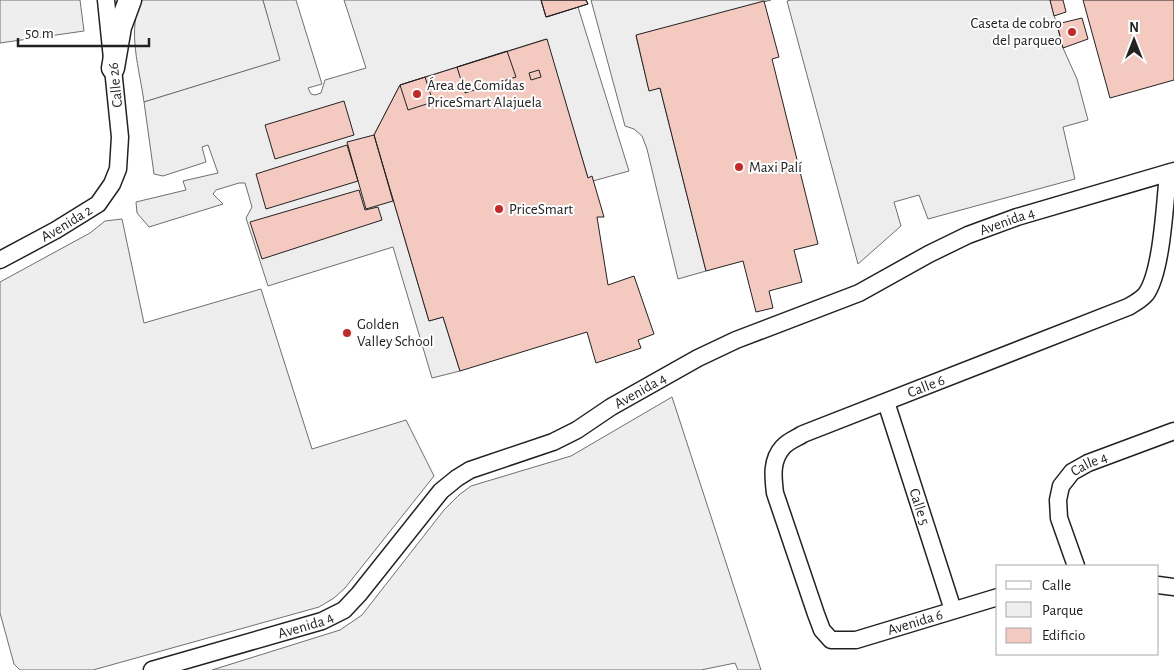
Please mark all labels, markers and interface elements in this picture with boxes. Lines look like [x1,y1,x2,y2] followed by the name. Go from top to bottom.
[18,15,149,47] scale bar
[1109,15,1159,65] north arrow
[971,16,1062,48] place label: Caseta de cobro del parqueo
[1129,21,1139,35] text: N
[25,26,54,41] text: 50 m
[1066,26,1078,38] marker: Caseta de cobro del parqueo
[106,62,125,108] street label: Calle 26
[427,76,542,110] place label: Área de Comidas PriceSmart Alajuela
[411,88,423,100] marker: Área de Comidas PriceSmart Alajuela
[749,160,802,175] place label: Maxi Palí
[733,161,745,173] marker: Maxi Palí
[39,202,95,245] street label: Avenida 2
[509,202,573,217] place label: PriceSmart
[493,203,505,215] marker: PriceSmart
[978,205,1036,238] street label: Avenida 4
[357,317,434,349] place label: Golden Valley School
[341,327,353,339] marker: Golden Valley School
[612,370,669,412] street label: Avenida 4
[905,372,947,400] street label: Calle 6
[1068,449,1110,479] street label: Calle 4
[906,487,932,527] street label: Calle 5
[996,565,1159,655] legend
[1042,578,1071,593] text: Calle
[1042,603,1083,618] text: Parque
[886,607,945,638] street label: Avenida 6
[276,610,336,641] street label: Avenida 4
[1042,628,1085,643] text: Edificio

